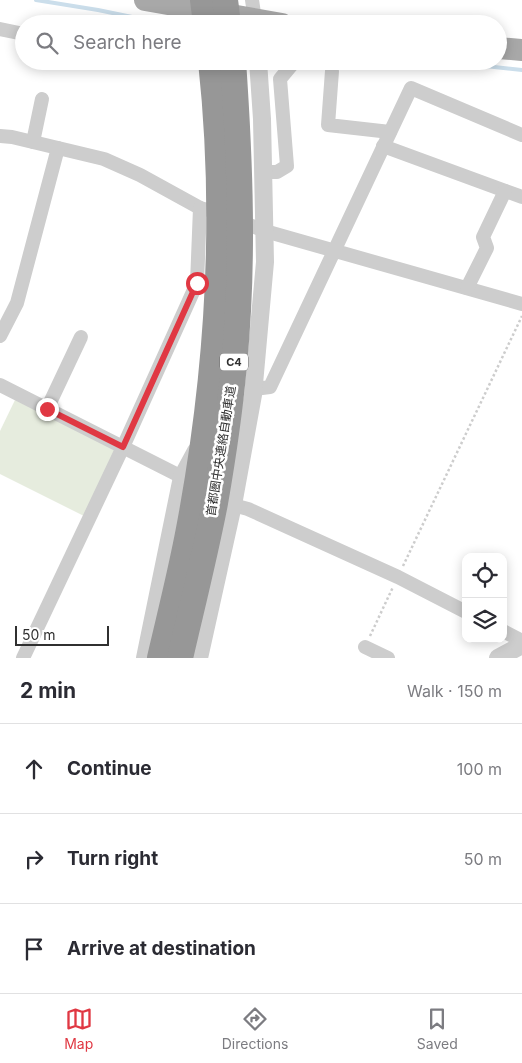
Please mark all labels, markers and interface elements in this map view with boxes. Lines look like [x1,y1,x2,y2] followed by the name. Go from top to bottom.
[15,15,507,70] search box
[33,29,61,57] icon: search
[73,31,182,54] text: Search here
[186,272,209,295] route start
[220,354,248,371] road number: C4
[203,385,238,517] street label: 首都圏中央連絡自動車道
[36,398,59,421] route end
[462,553,507,643] map controls
[462,553,507,598] button: locate
[462,598,507,643] button: layers
[15,623,109,646] scale bar
[22,626,56,643] text: 50 m
[20,678,76,703] text: 2 min
[407,681,502,701] text: Walk · 150 m
[20,755,48,783] icon: ahead
[67,757,152,780] text: Continue
[457,759,502,779] text: 100 m
[20,845,48,873] icon: right
[67,847,158,870] text: Turn right
[464,849,502,869] text: 50 m
[20,935,48,963] icon: arrive
[67,937,256,960] text: Arrive at destination
[64,1005,93,1052] tab: Map
[222,1005,288,1052] tab: Directions
[417,1005,458,1052] tab: Saved

